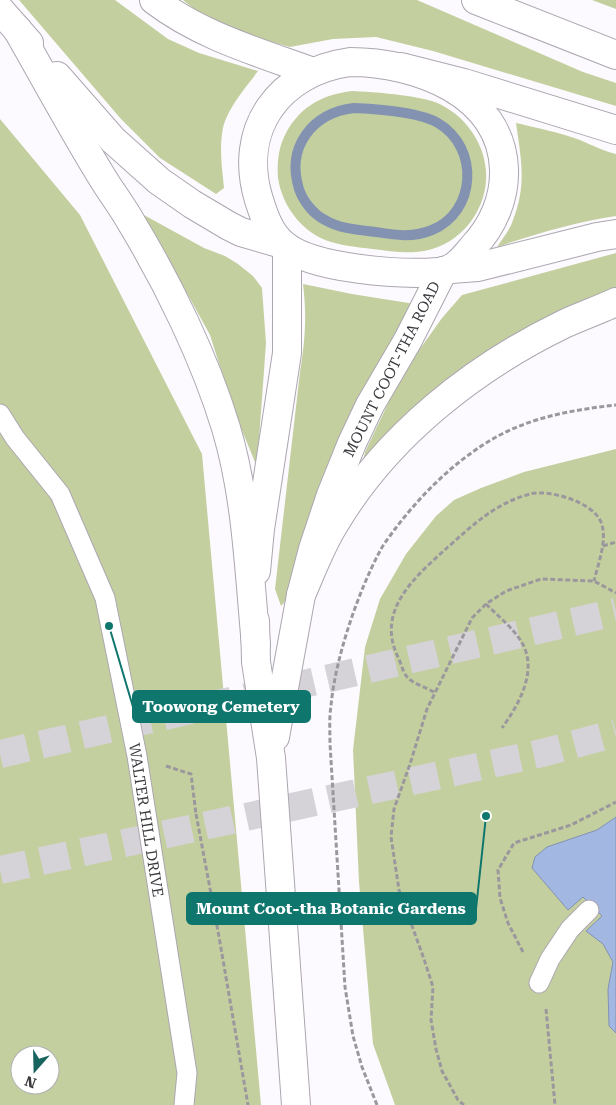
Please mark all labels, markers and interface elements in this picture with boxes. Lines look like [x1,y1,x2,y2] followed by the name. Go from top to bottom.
[340,278,444,460] street label: MOUNT COOT-THA ROAD
[133,691,310,722] callout: Toowong Cemetery
[142,697,300,716] text: Toowong Cemetery
[125,742,167,898] street label: WALTER HILL DRIVE
[187,893,476,924] callout: Mount Coot-tha Botanic Gardens
[196,899,466,918] text: Mount Coot-tha Botanic Gardens
[10,1045,60,1095] north arrow
[23,1073,38,1092] text: N

